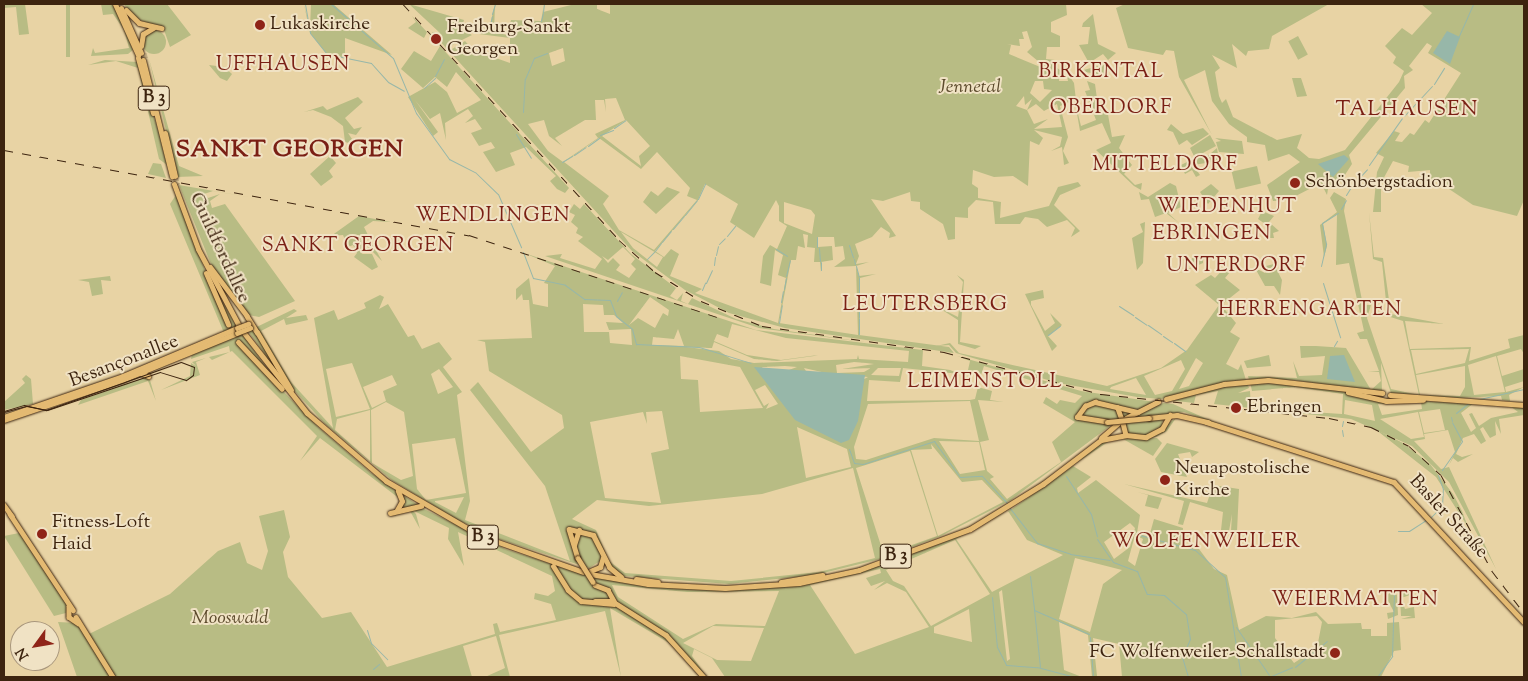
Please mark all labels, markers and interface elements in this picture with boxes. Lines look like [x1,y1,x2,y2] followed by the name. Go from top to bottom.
[270,14,370,36] place label: Lukaskirche
[447,17,570,61] place label: Freiburg-Sankt Georgen
[254,19,266,31] marker: Lukaskirche
[429,32,443,46] marker: Freiburg-Sankt Georgen
[215,53,351,77] district label: UFFHAUSEN
[1037,60,1165,84] district label: BIRKENTAL
[939,77,1001,99] park label: Jennetal
[138,82,170,114] road number: B 3
[1049,96,1173,120] district label: OBERDORF
[1334,97,1480,123] district label: TALHAUSEN
[174,137,406,165] district label: SANKT GEORGEN
[1091,153,1239,177] district label: MITTELDORF
[1305,172,1453,194] place label: Schönbergstadion
[1289,177,1301,189] marker: Schönbergstadion
[184,189,254,307] street label: Guildfordallee
[1156,195,1298,219] district label: WIEDENHUT
[414,204,572,228] district label: WENDLINGEN
[1151,221,1273,247] district label: EBRINGEN
[260,234,456,258] district label: SANKT GEORGEN
[1165,254,1307,278] district label: UNTERDORF
[841,292,1009,318] district label: LEUTERSBERG
[1217,298,1403,322] district label: HERRENGARTEN
[66,331,182,393] street label: Besançonallee
[906,370,1064,394] district label: LEIMENSTOLL
[1247,397,1322,419] place label: Ebringen
[1229,401,1243,415] marker: Ebringen
[1175,458,1310,502] place label: Neuapostolische Kirche
[1404,470,1492,564] street label: Basler Straße
[1159,474,1171,486] marker: Neuapostolische Kirche
[52,512,150,556] place label: Fitness-Loft Haid
[467,522,499,552] road number: B 3
[36,528,48,540] marker: Fitness-Loft Haid
[1110,529,1302,555] district label: WOLFENWEILER
[880,540,912,572] road number: B 3
[1270,588,1440,612] district label: WEIERMATTEN
[191,608,269,630] park label: Mooswald
[10,621,60,671] north arrow
[1089,642,1325,664] place label: FC Wolfenweiler-Schallstadt
[12,643,35,663] text: N
[1329,647,1341,659] marker: FC Wolfenweiler-Schallstadt

